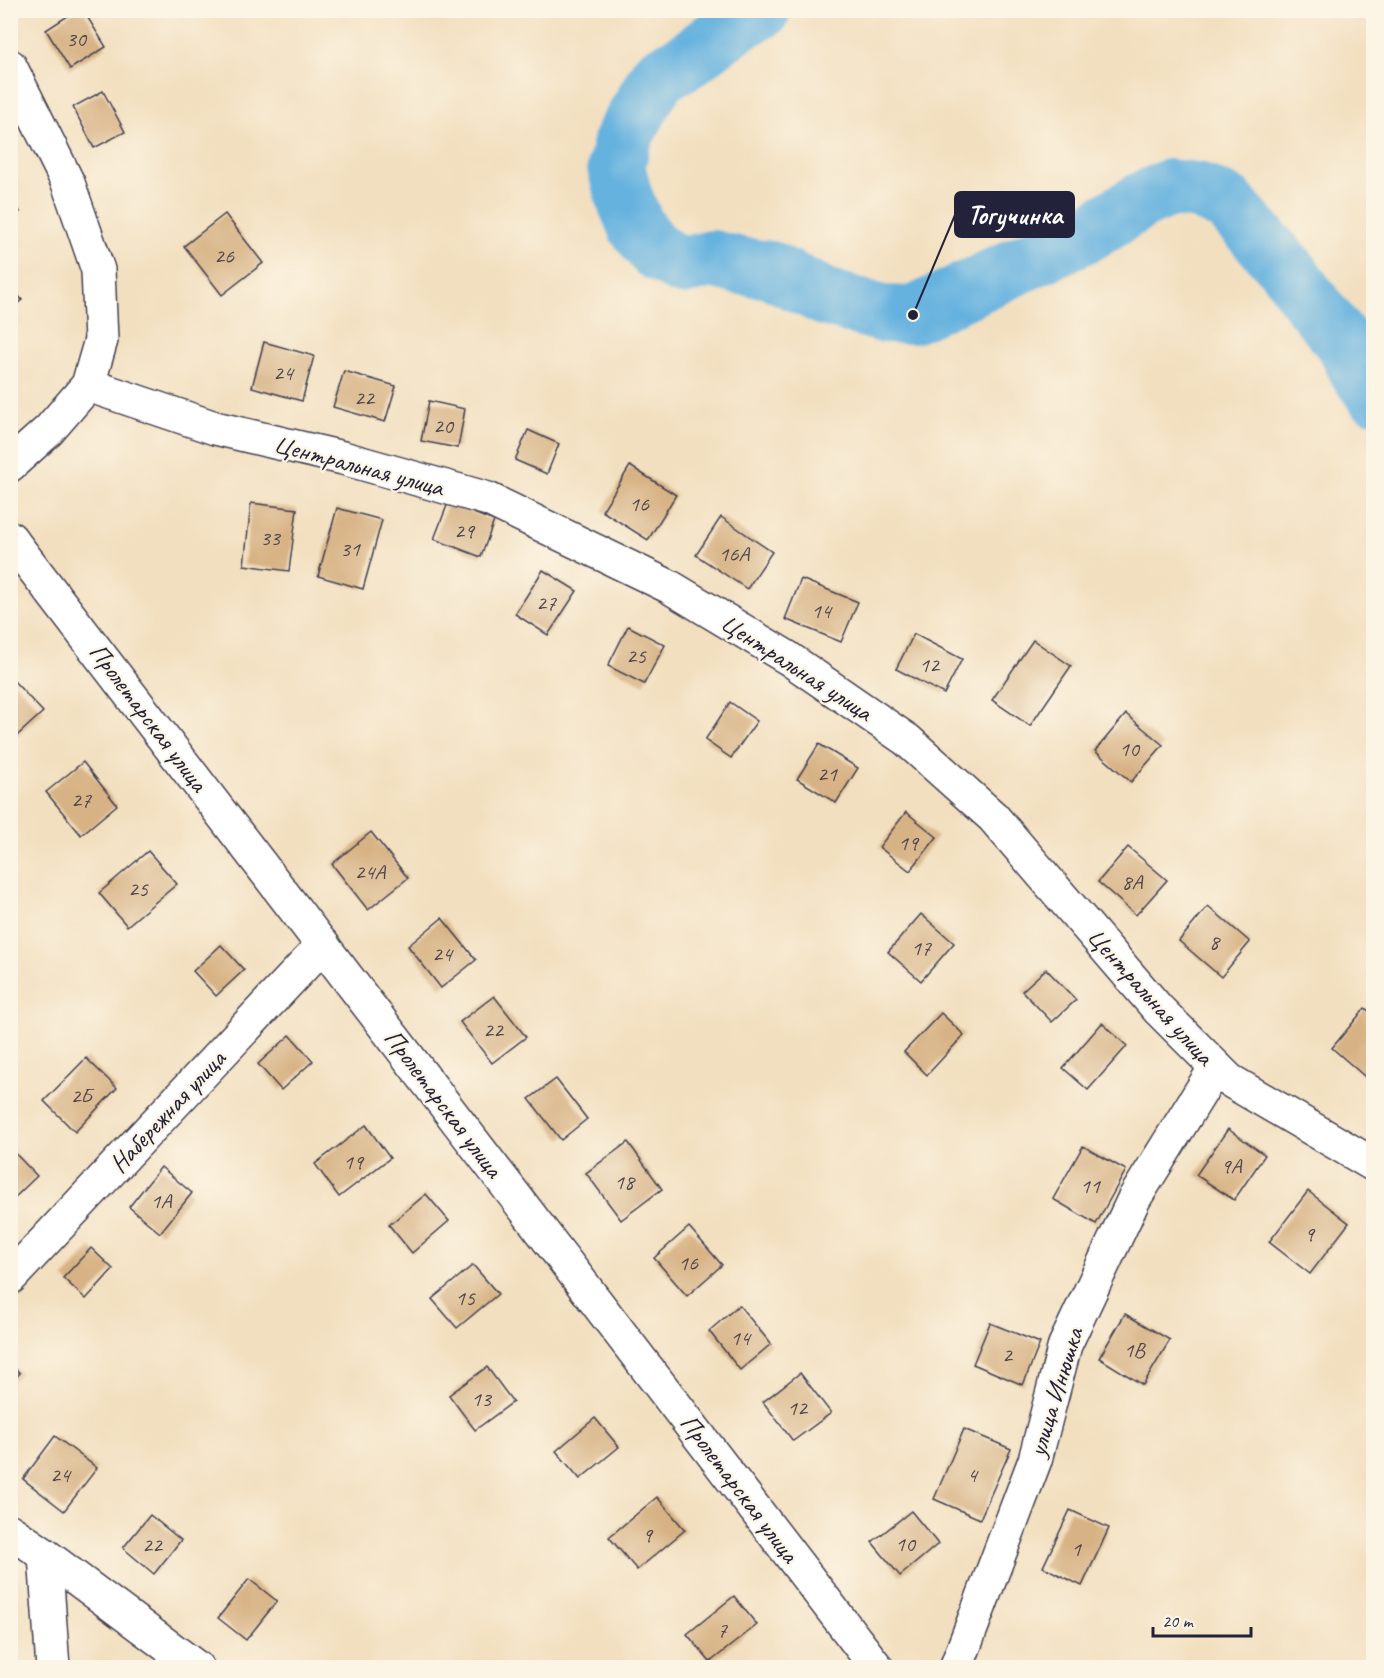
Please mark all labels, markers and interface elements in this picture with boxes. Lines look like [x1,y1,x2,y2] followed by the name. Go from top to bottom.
[66,25,88,53] house number: 30
[955,192,1074,237] callout: Тогучинка
[968,198,1064,232] text: Тогучинка
[214,242,235,270] house number: 26
[273,359,295,387] house number: 24
[354,384,376,412] house number: 22
[433,412,455,440] house number: 20
[270,427,449,504] street label: Центральная улица
[629,490,650,518] house number: 16
[454,517,476,545] house number: 29
[260,524,282,552] house number: 33
[340,535,361,563] house number: 31
[719,540,750,568] house number: 16А
[536,589,557,617] house number: 27
[811,597,833,625] house number: 14
[715,606,880,730] street label: Центральная улица
[82,636,216,799] street label: Пролетарская улица
[626,642,647,670] house number: 25
[919,651,941,679] house number: 12
[1119,735,1141,763] house number: 10
[817,760,838,788] house number: 21
[71,786,92,814] house number: 27
[898,829,920,857] house number: 19
[355,858,386,886] house number: 24А
[1122,868,1143,896] house number: 8А
[128,875,149,903] house number: 25
[1080,921,1222,1073] street label: Центральная улица
[1209,928,1221,956] house number: 8
[911,934,932,962] house number: 17
[432,940,454,968] house number: 24
[483,1016,505,1044] house number: 22
[377,1022,511,1185] street label: Пролетарская улица
[102,1042,234,1180] street label: Набережная улица
[70,1082,95,1110] house number: 2Б
[343,1148,365,1176] house number: 19
[1221,1152,1242,1180] house number: 9А
[614,1168,636,1196] house number: 18
[1080,1172,1101,1200] house number: 11
[151,1187,172,1215] house number: 1А
[1304,1220,1316,1248] house number: 9
[678,1249,699,1277] house number: 16
[455,1284,476,1312] house number: 15
[1020,1323,1091,1462] street label: улица Инюшка
[730,1324,752,1352] house number: 14
[1123,1336,1146,1364] house number: 1В
[1002,1341,1014,1369] house number: 2
[471,1385,493,1413] house number: 13
[787,1394,809,1422] house number: 12
[673,1407,807,1570] street label: Пролетарская улица
[50,1461,72,1489] house number: 24
[967,1461,979,1489] house number: 4
[642,1521,654,1549] house number: 9
[895,1530,917,1558] house number: 10
[142,1531,164,1559] house number: 22
[1071,1535,1082,1563] house number: 1
[1153,1600,1250,1638] scale bar
[1162,1610,1195,1632] text: 20 m
[717,1616,728,1644] house number: 7

